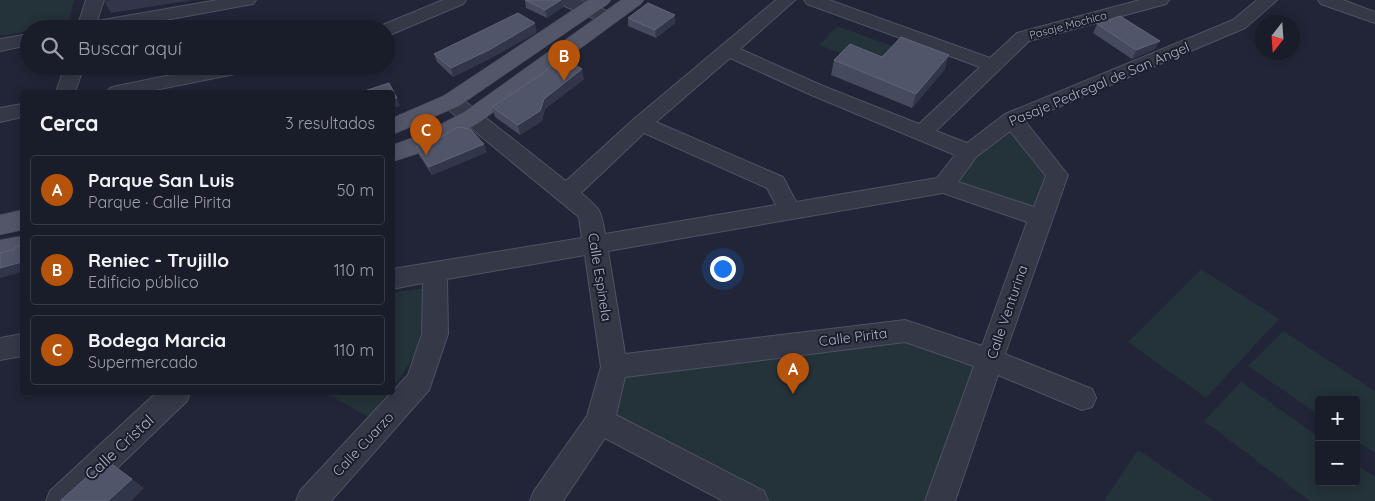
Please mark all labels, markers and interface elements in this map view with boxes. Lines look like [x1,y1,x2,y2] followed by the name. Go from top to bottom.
[1028,8,1108,42] street label: Pasaje Mochica
[1255,15,1300,60] north arrow
[20,20,395,75] search box
[38,34,66,62] icon: search
[78,36,182,60] text: Buscar aquí
[1006,38,1192,130] street label: Pasaje Pedregal de San Angel
[548,40,580,81] pin: B
[40,110,98,136] text: Cerca
[285,113,375,133] text: 3 resultados
[410,114,442,155] pin: C
[88,168,234,192] text: Parque San Luis
[52,180,62,200] text: A
[337,180,374,200] text: 50 m
[88,192,231,212] text: Parque · Calle Pirita
[584,231,616,323] street label: Calle Espinela
[88,248,229,272] text: Reniec - Trujillo
[710,256,736,282] your location
[52,260,62,280] text: B
[334,260,374,280] text: 110 m
[982,263,1032,361] street label: Calle Venturina
[88,272,199,292] text: Edificio público
[818,324,888,350] street label: Calle Pirita
[88,328,226,352] text: Bodega Marcia
[52,340,62,360] text: C
[334,340,374,360] text: 110 m
[88,352,198,372] text: Supermercado
[777,353,809,394] pin: A
[1315,396,1360,486] map controls
[1315,396,1360,441] button: +
[329,408,397,480] street label: Calle Cuarzo
[80,410,158,484] street label: Calle Cristal
[1315,441,1360,486] button: −

